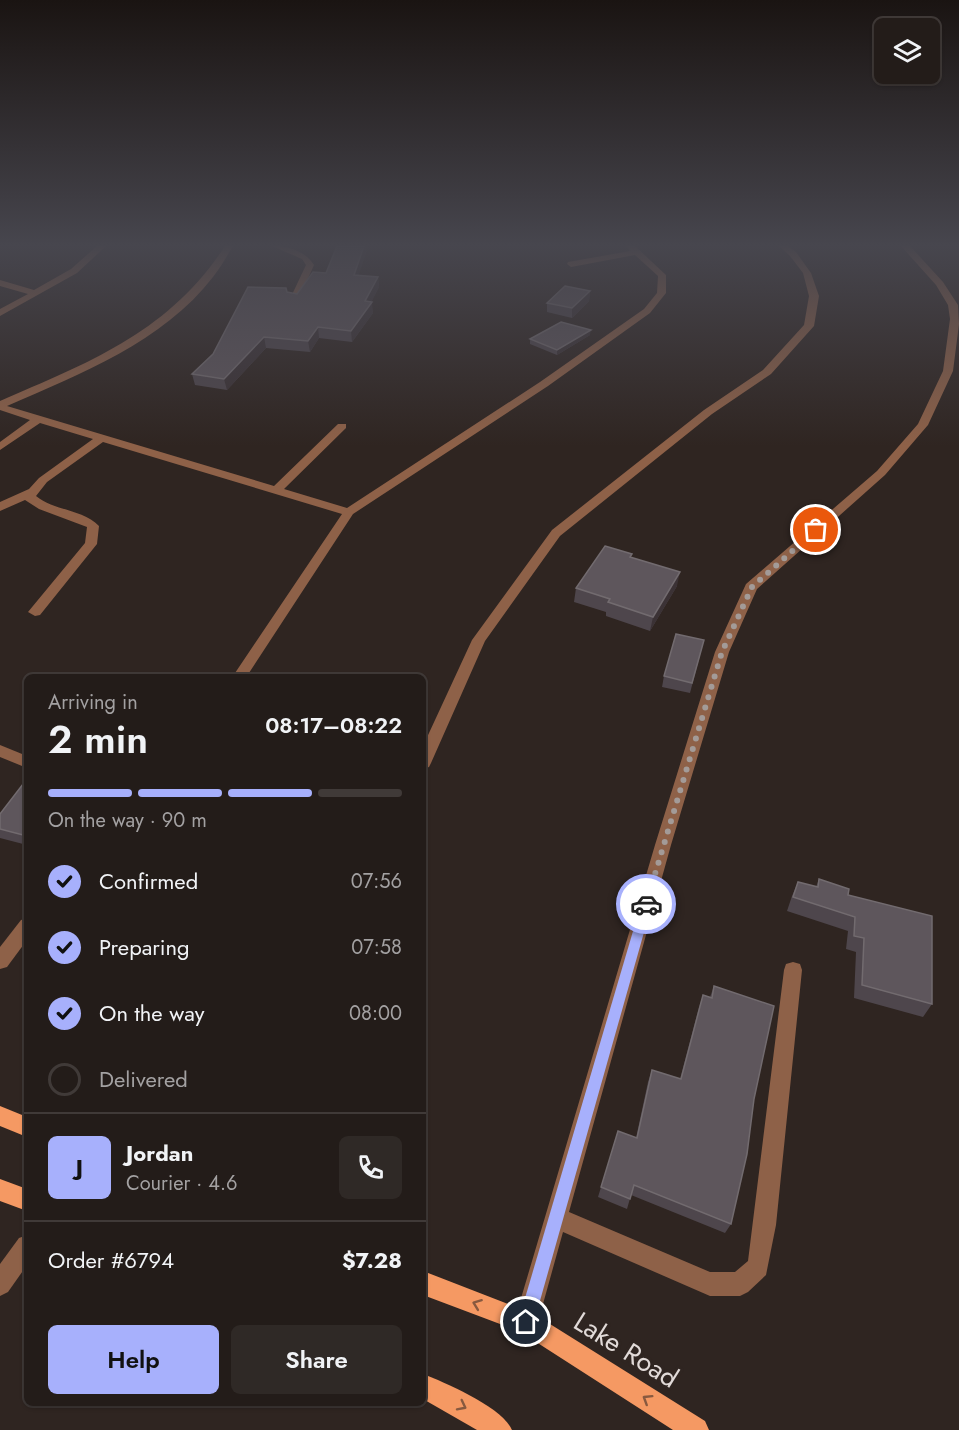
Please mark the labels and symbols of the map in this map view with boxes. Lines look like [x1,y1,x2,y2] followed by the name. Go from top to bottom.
[790,504,841,555] pin
[616,874,676,934] courier
[500,1296,551,1347] pin
[472,1298,483,1311] one-way arrow
[566,1302,686,1397] street label: Lake Road
[642,1395,653,1406] one-way arrow
[456,1399,467,1410] one-way arrow

